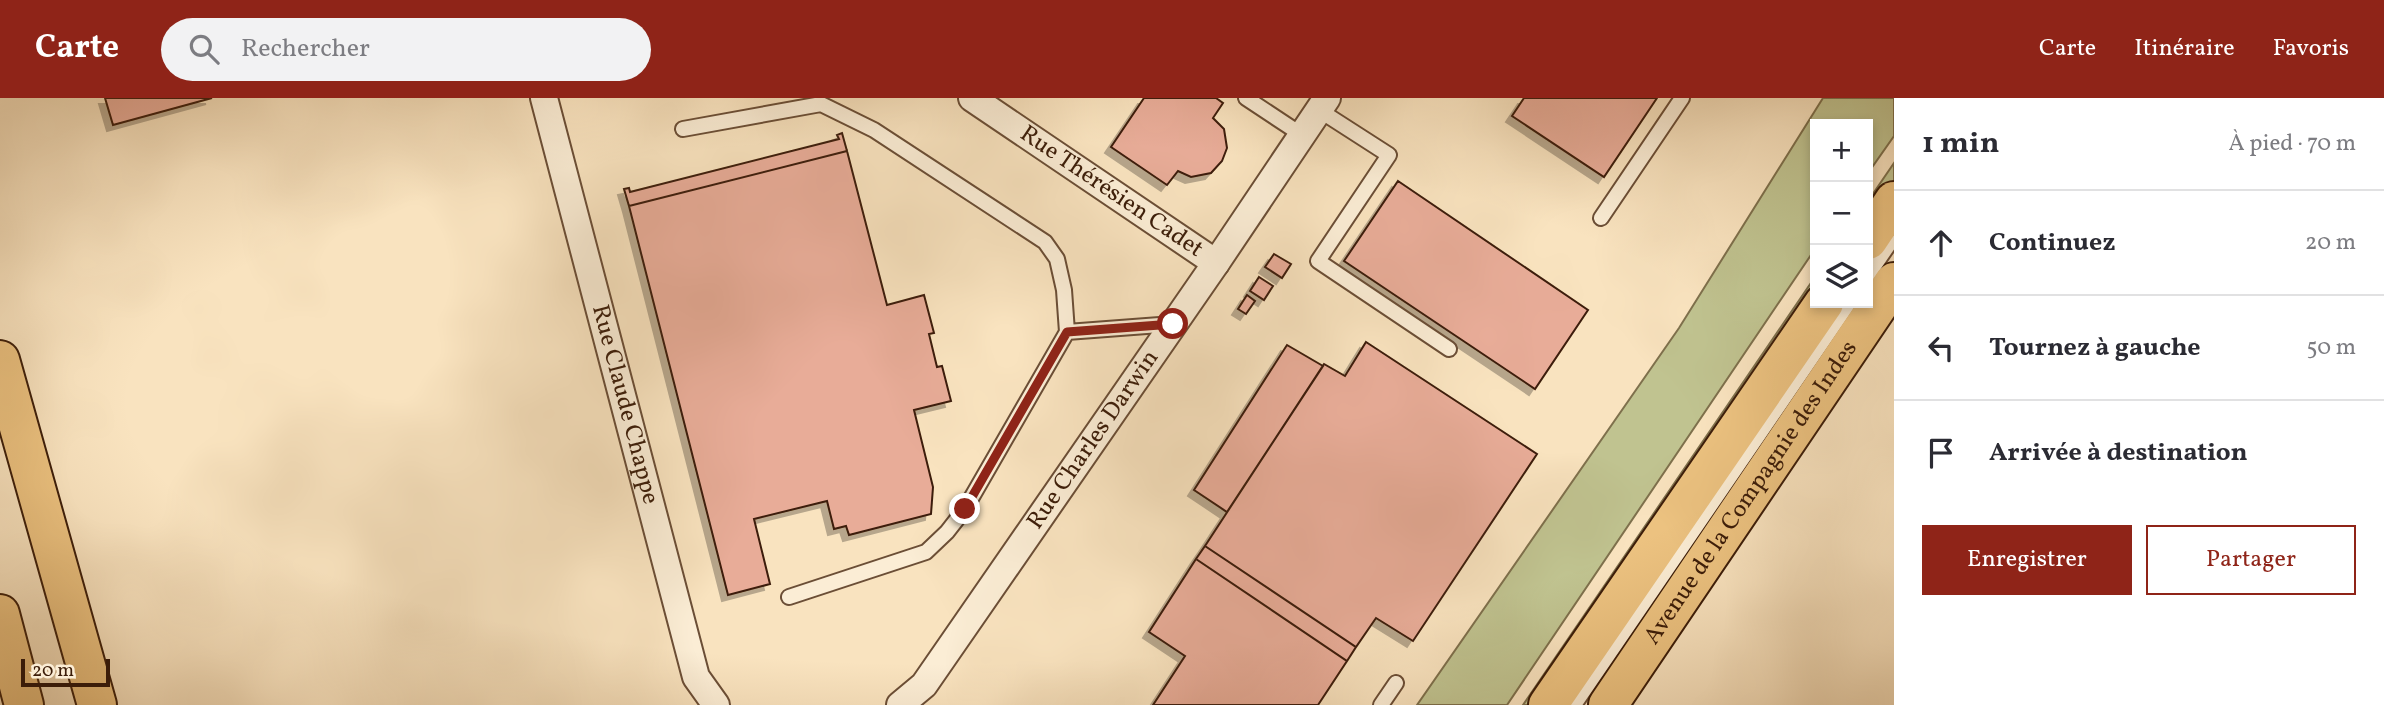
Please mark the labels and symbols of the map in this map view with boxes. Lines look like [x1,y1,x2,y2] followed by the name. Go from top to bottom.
[1012,118,1210,266] street label: Rue Thérésien Cadet
[582,301,667,508] street label: Rue Claude Chappe
[1157,308,1188,339] route start
[1636,334,1866,652] street label: Avenue de la Compagnie des Indes
[1019,343,1168,537] street label: Rue Charles Darwin
[949,493,980,524] route end
[21,656,110,688] scale bar

